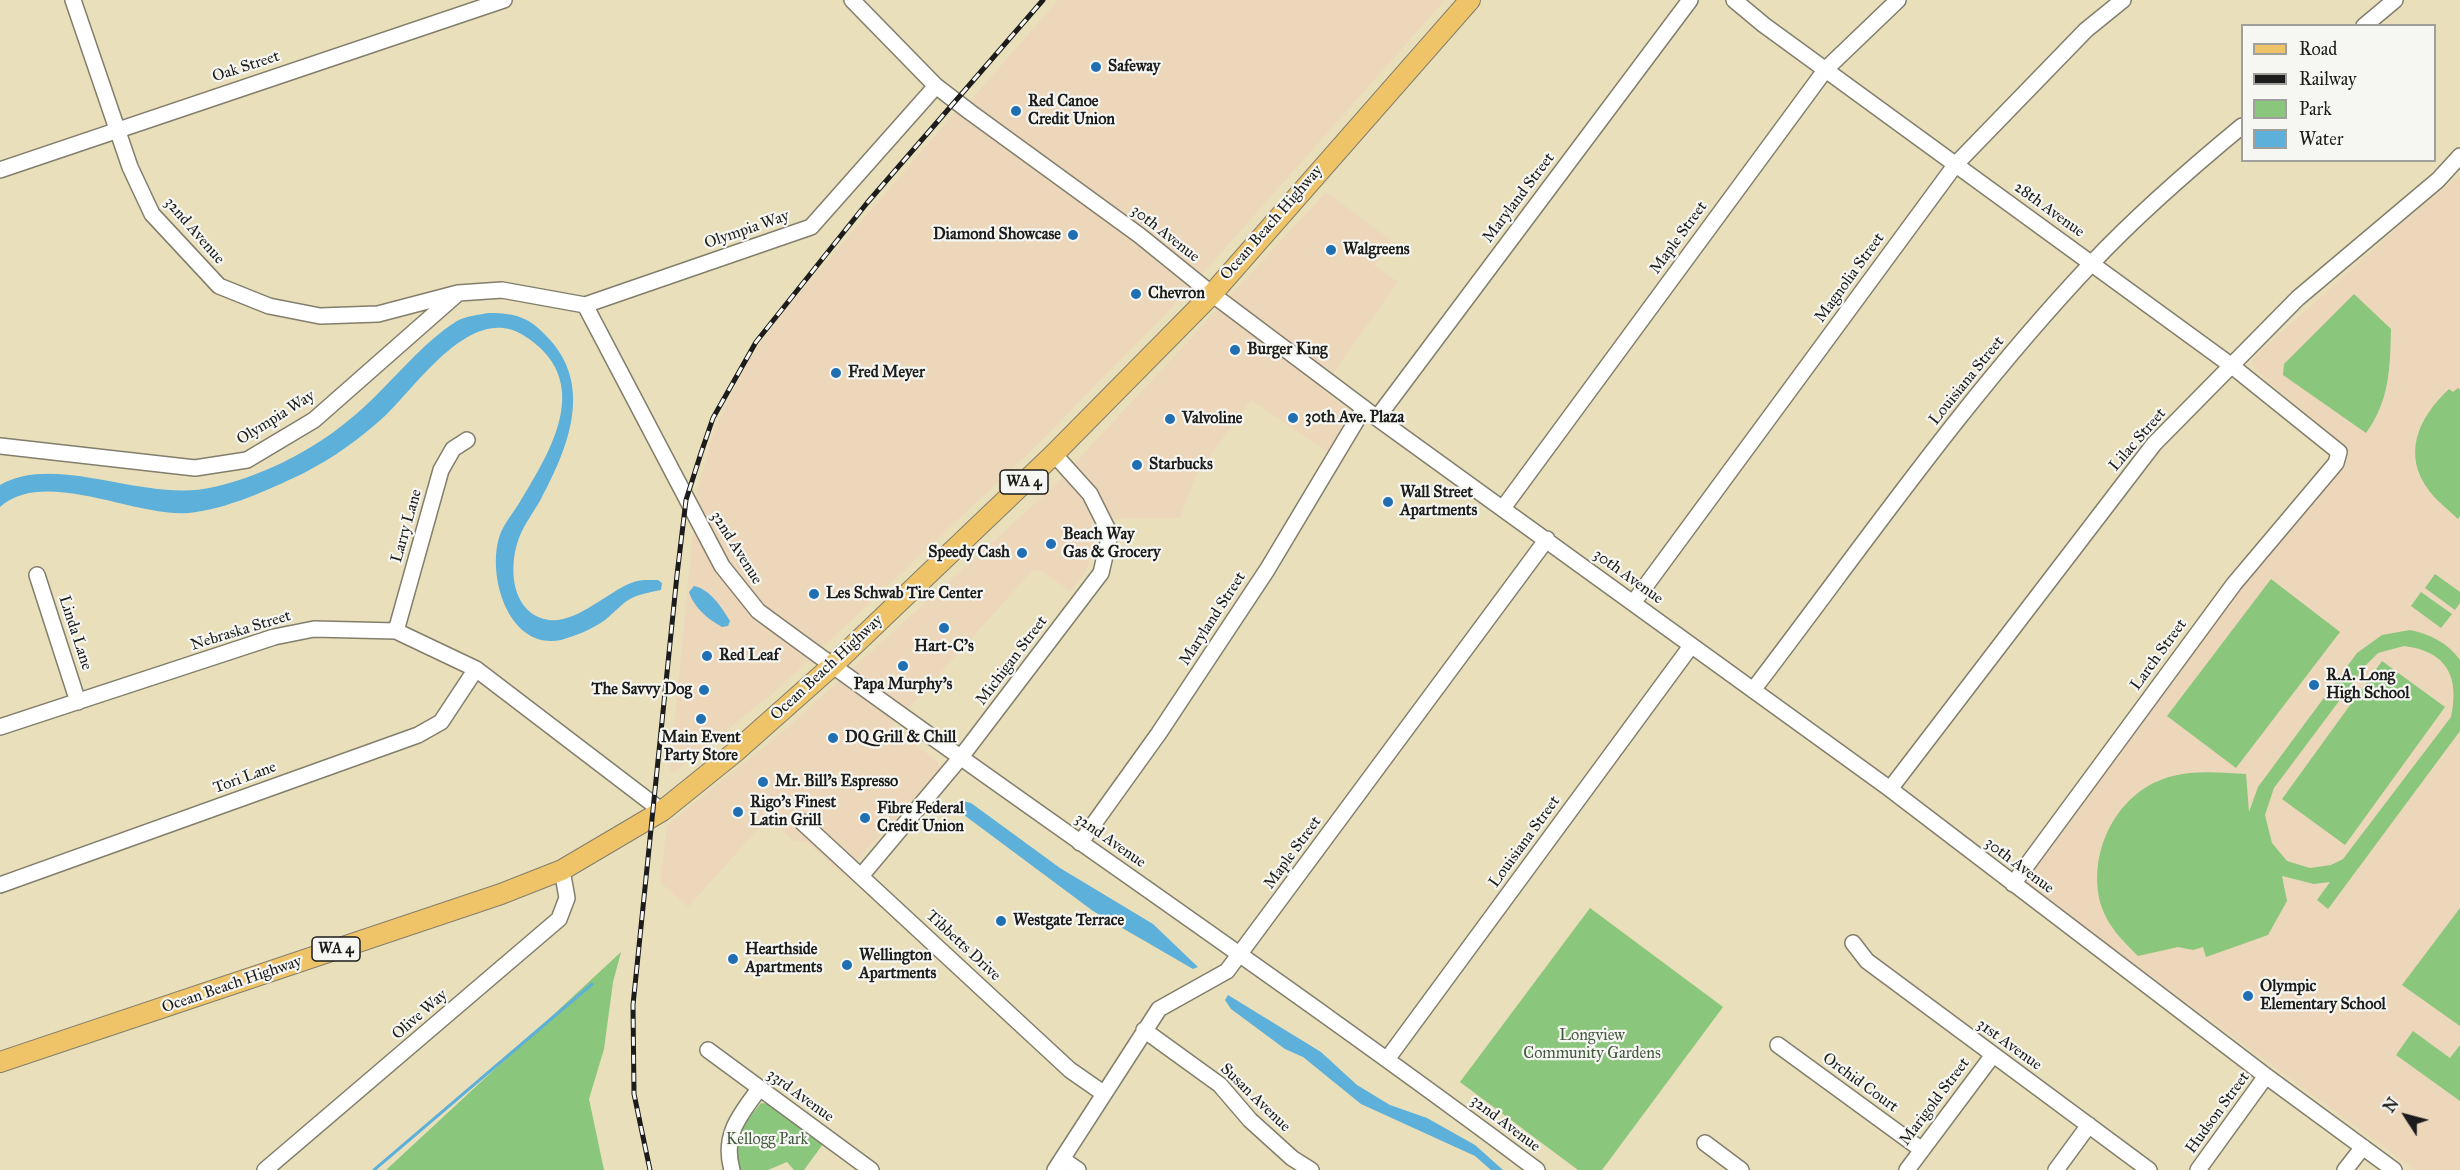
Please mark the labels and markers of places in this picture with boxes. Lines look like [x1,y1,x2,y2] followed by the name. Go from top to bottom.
[1108,57,1160,77] place label: Safeway
[1089,60,1103,74] marker: Safeway
[1028,92,1115,130] place label: Red Canoe Credit Union
[1009,104,1023,118] marker: Red Canoe Credit Union
[933,225,1061,245] place label: Diamond Showcase
[1066,228,1080,242] marker: Diamond Showcase
[1343,240,1410,260] place label: Walgreens
[1324,243,1338,257] marker: Walgreens
[1148,284,1205,304] place label: Chevron
[1129,287,1143,301] marker: Chevron
[1247,340,1328,360] place label: Burger King
[1228,343,1242,357] marker: Burger King
[848,363,925,383] place label: Fred Meyer
[829,366,843,380] marker: Fred Meyer
[1305,408,1404,428] place label: 30th Ave. Plaza
[1182,409,1243,429] place label: Valvoline
[1286,411,1300,425] marker: 30th Ave. Plaza
[1163,412,1177,426] marker: Valvoline
[1149,455,1213,475] place label: Starbucks
[1130,458,1144,472] marker: Starbucks
[1400,483,1477,521] place label: Wall Street Apartments
[1381,495,1395,509] marker: Wall Street Apartments
[1063,525,1160,563] place label: Beach Way Gas & Grocery
[1044,537,1058,551] marker: Beach Way Gas & Grocery
[928,543,1010,563] place label: Speedy Cash
[1015,546,1029,560] marker: Speedy Cash
[826,584,983,604] place label: Les Schwab Tire Center
[807,587,821,601] marker: Les Schwab Tire Center
[937,621,951,635] marker: Hart-C's
[914,637,974,657] place label: Hart-C's
[719,646,779,666] place label: Red Leaf
[700,649,714,663] marker: Red Leaf
[896,659,910,673] marker: Papa Murphy's
[2326,666,2409,704] place label: R.A. Long High School
[854,675,952,695] place label: Papa Murphy's
[2307,678,2321,692] marker: R.A. Long High School
[592,680,692,700] place label: The Savvy Dog
[697,683,711,697] marker: The Savvy Dog
[694,712,708,726] marker: Main Event Party Store
[661,728,741,766] place label: Main Event Party Store
[845,728,956,748] place label: DQ Grill & Chill
[826,731,840,745] marker: DQ Grill & Chill
[775,772,898,792] place label: Mr. Bill's Espresso
[756,775,770,789] marker: Mr. Bill's Espresso
[750,793,836,831] place label: Rigo's Finest Latin Grill
[877,799,964,837] place label: Fibre Federal Credit Union
[731,805,745,819] marker: Rigo's Finest Latin Grill
[858,811,872,825] marker: Fibre Federal Credit Union
[1013,911,1124,931] place label: Westgate Terrace
[994,914,1008,928] marker: Westgate Terrace
[745,940,822,978] place label: Hearthside Apartments
[859,946,936,984] place label: Wellington Apartments
[726,952,740,966] marker: Hearthside Apartments
[840,958,854,972] marker: Wellington Apartments
[2260,977,2386,1015] place label: Olympic Elementary School
[2241,989,2255,1003] marker: Olympic Elementary School

